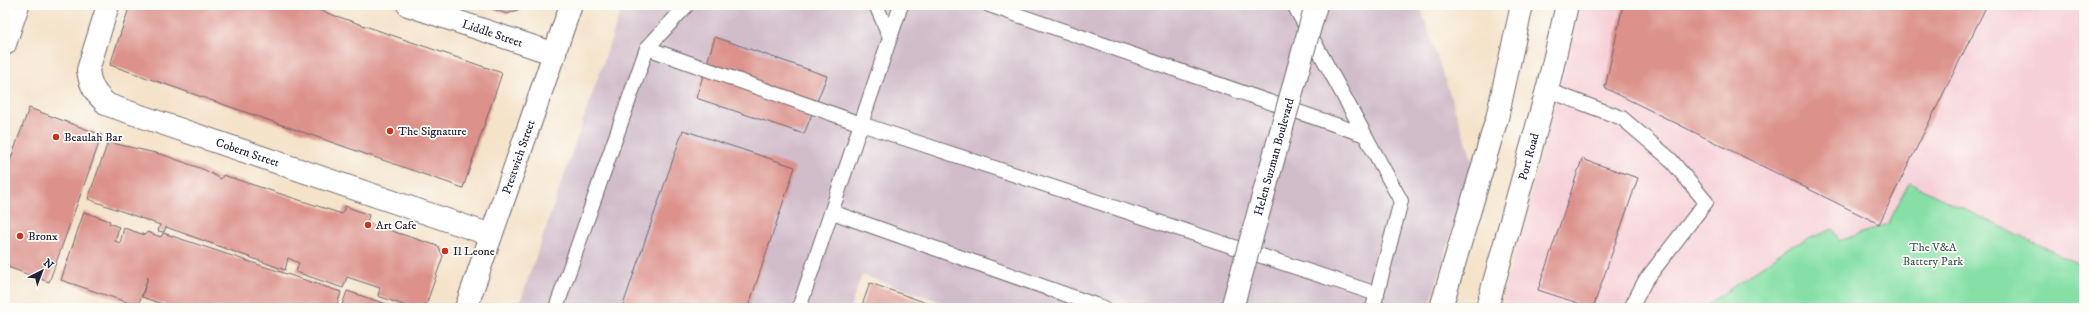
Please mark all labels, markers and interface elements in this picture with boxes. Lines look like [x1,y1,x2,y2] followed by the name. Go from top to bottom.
[460,16,525,50] street label: Liddle Street
[1251,96,1297,217] street label: Helen Suzman Boulevard
[499,118,538,196] street label: Prestwich Street
[398,124,467,139] place label: The Signature
[385,126,395,136] marker: The Signature
[64,130,123,145] place label: Beaulah Bar
[1515,131,1542,182] street label: Port Road
[51,132,61,142] marker: Beaulah Bar
[214,135,282,170] street label: Cobern Street
[376,218,416,233] place label: Art Cafe
[363,220,373,230] marker: Art Cafe
[28,229,58,244] place label: Bronx
[15,231,25,241] marker: Bronx
[1903,240,1963,269] park label: The V&A Battery Park
[453,244,495,259] place label: Il Leone
[440,246,450,256] marker: Il Leone
[22,251,62,291] north arrow
[40,256,56,273] text: N

